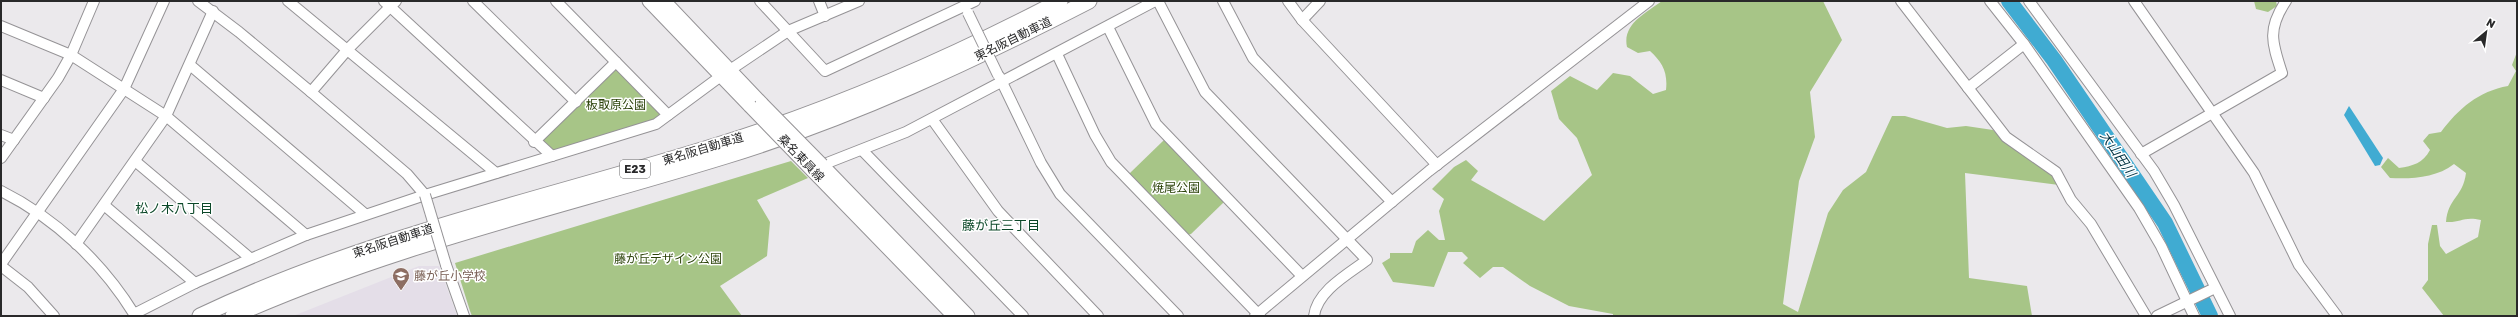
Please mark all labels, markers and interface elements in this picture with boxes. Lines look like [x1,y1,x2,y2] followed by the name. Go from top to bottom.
[2466,12,2506,52] north arrow
[972,14,1054,64] street label: 東名阪自動車道
[2484,16,2497,31] text: N
[586,98,646,112] park label: 板取原公園
[2097,128,2140,181] water label: 大山田川
[661,130,745,168] street label: 東名阪自動車道
[775,132,827,184] street label: 桑名東員線
[620,160,650,178] road number: E23
[1152,181,1200,195] park label: 焼尾公園
[135,201,213,216] district label: 松ノ木八丁目
[962,218,1040,233] district label: 藤が丘三丁目
[351,221,435,261] street label: 東名阪自動車道
[614,252,722,266] park label: 藤が丘デザイン公園
[391,266,411,291] school or university icon: 藤が丘小学校
[414,269,486,283] place label: 藤が丘小学校

